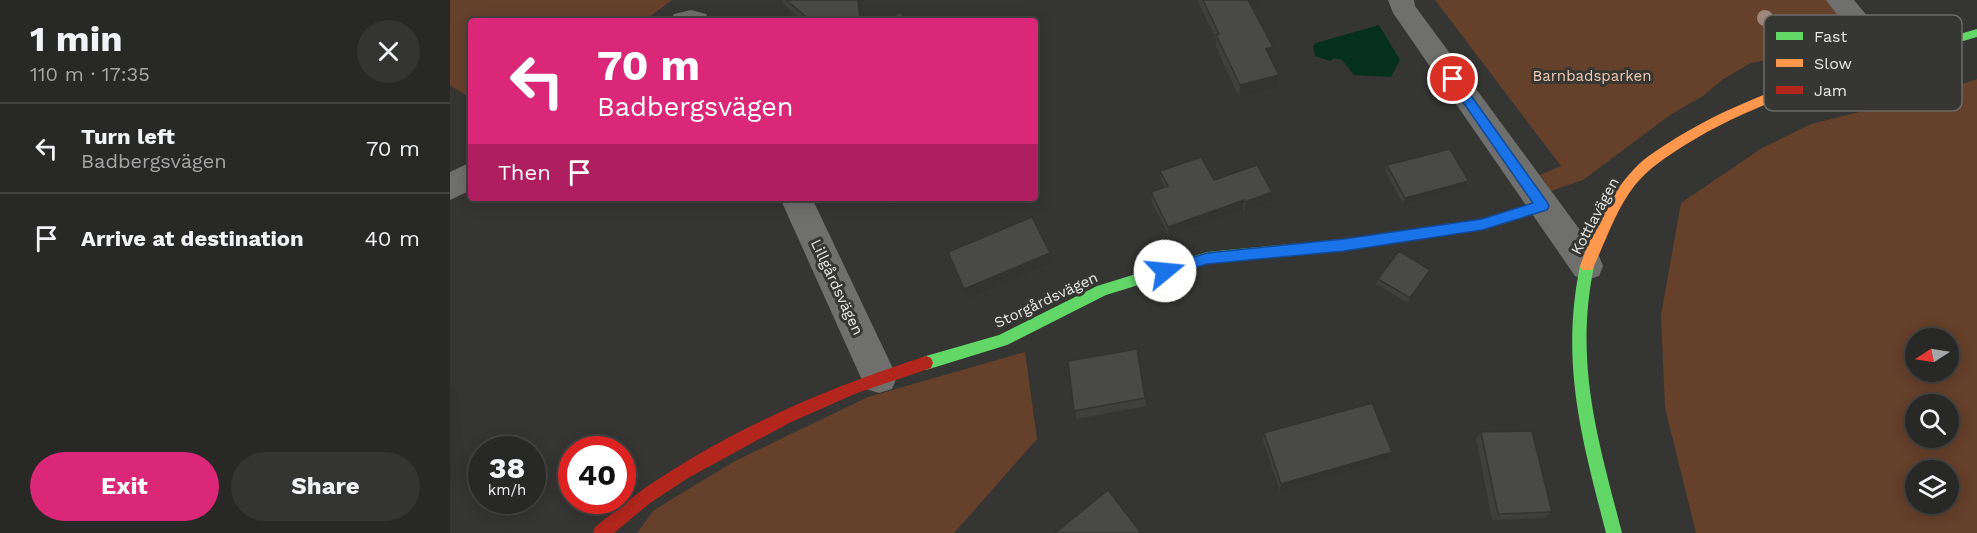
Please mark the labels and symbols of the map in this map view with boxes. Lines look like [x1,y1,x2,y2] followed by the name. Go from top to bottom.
[1764,15,1962,111] legend
[1814,27,1847,46] text: Fast
[1427,53,1478,104] pin
[1814,54,1852,73] text: Slow
[1532,67,1652,85] park label: Barnbadsparken
[1814,81,1847,100] text: Jam
[1567,174,1623,258] street label: Kottlavägen
[807,236,867,338] street label: Lillgårdsvägen
[1133,239,1197,303] position arrow
[991,268,1101,332] street label: Storgårdsvägen
[1905,328,1959,382] north arrow
[558,436,636,514] speed limit sign: 40

